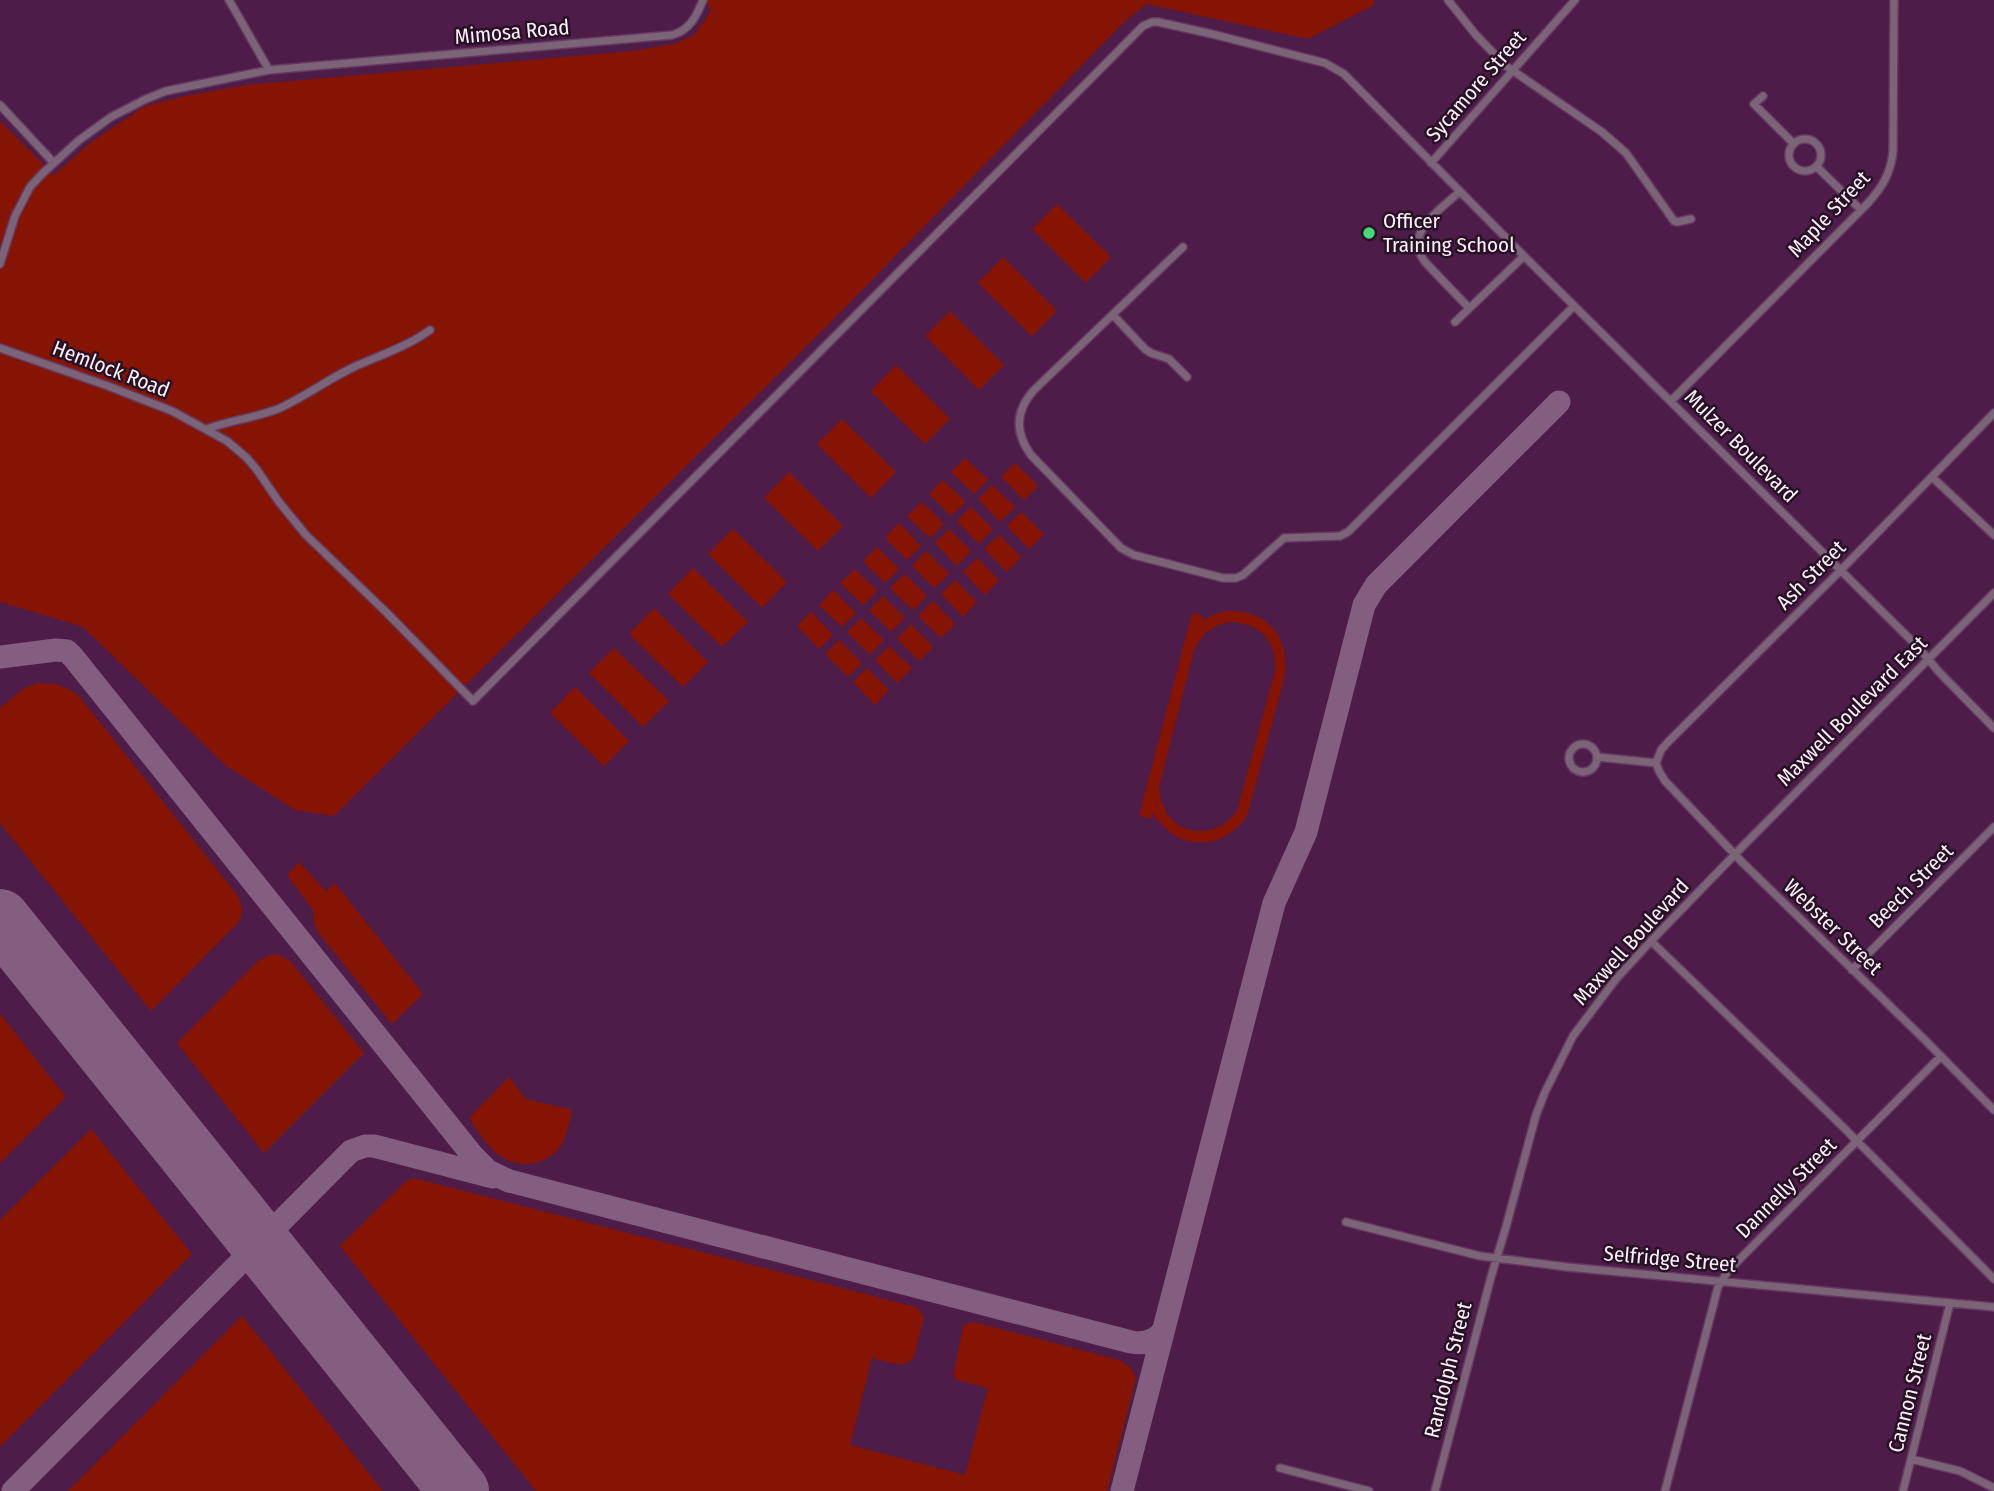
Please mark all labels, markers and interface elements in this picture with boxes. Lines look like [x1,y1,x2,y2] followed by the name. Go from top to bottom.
[454,14,570,50] street label: Mimosa Road
[1420,25,1532,147] street label: Sycamore Street
[1782,165,1876,263] street label: Maple Street
[1383,208,1515,258] place label: Officer Training School
[1361,225,1377,241] marker: Officer Training School
[49,335,173,403] street label: Hemlock Road
[1679,384,1803,508] street label: Mulzer Boulevard
[1771,535,1851,615] street label: Ash Street
[1772,630,1933,791] street label: Maxwell Boulevard East
[1863,838,1959,934] street label: Beech Street
[1567,873,1695,1011] street label: Maxwell Boulevard
[1778,874,1888,981] street label: Webster Street
[1730,1132,1842,1244] street label: Dannelly Street
[1603,1240,1738,1278] street label: Selfridge Street
[1419,1299,1477,1441] street label: Randolph Street
[1883,1331,1937,1455] street label: Cannon Street

